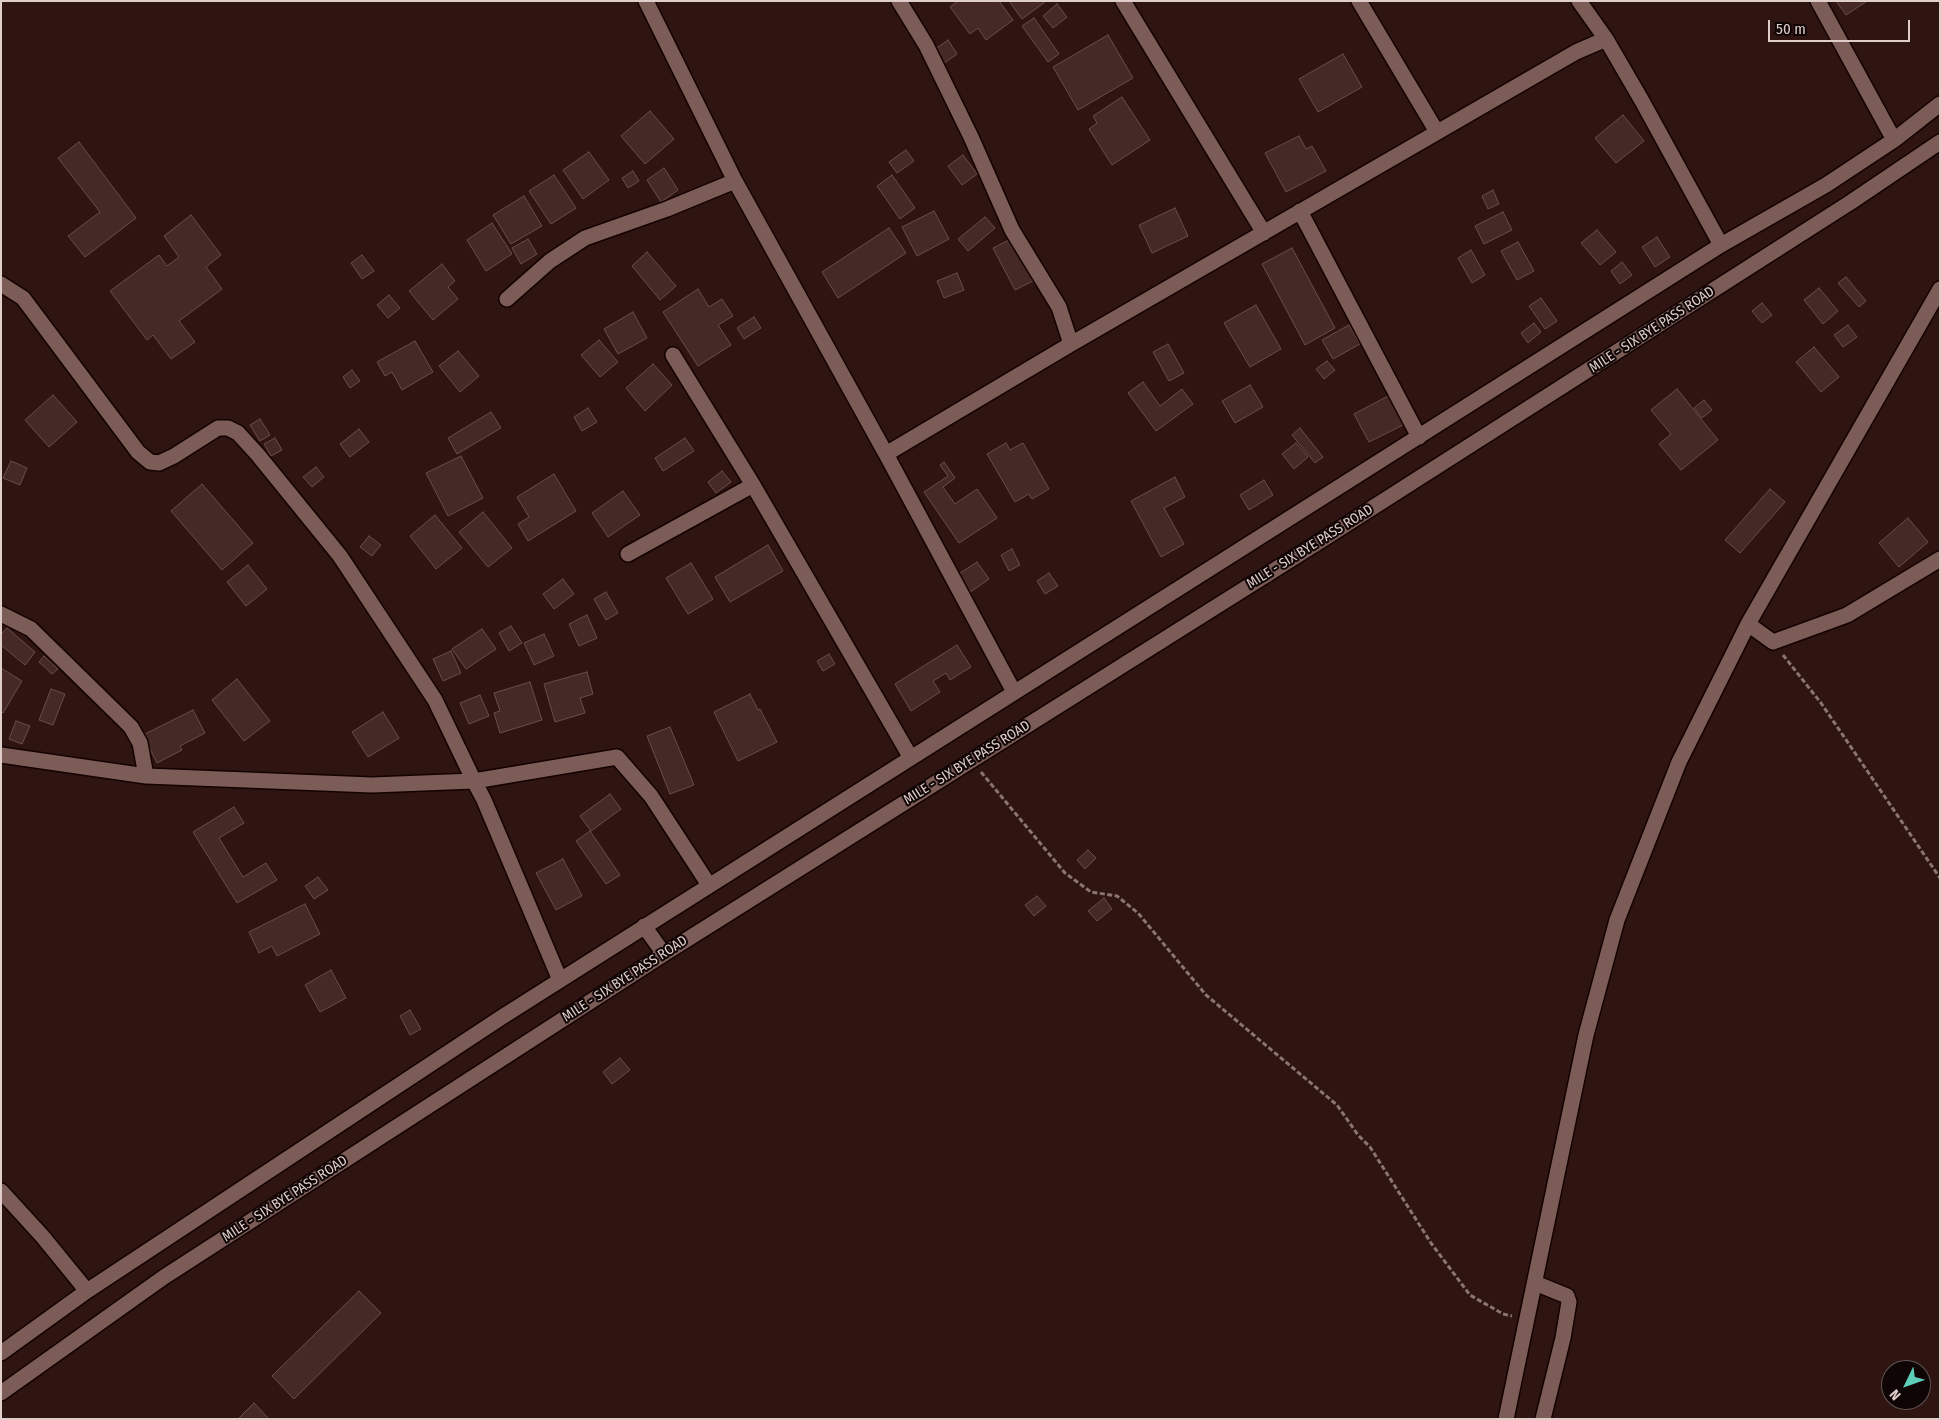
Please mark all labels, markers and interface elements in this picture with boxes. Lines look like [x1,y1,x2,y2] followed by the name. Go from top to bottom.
[1771,10,1914,42] scale bar
[1776,20,1806,38] text: 50 m
[1586,283,1718,377] street label: MILE - SIX BYE PASS ROAD
[1244,501,1376,593] street label: MILE - SIX BYE PASS ROAD
[901,717,1033,809] street label: MILE - SIX BYE PASS ROAD
[559,932,691,1026] street label: MILE - SIX BYE PASS ROAD
[219,1152,351,1246] street label: MILE - SIX BYE PASS ROAD
[1881,1360,1931,1410] north arrow
[1886,1386,1904,1404] text: N

